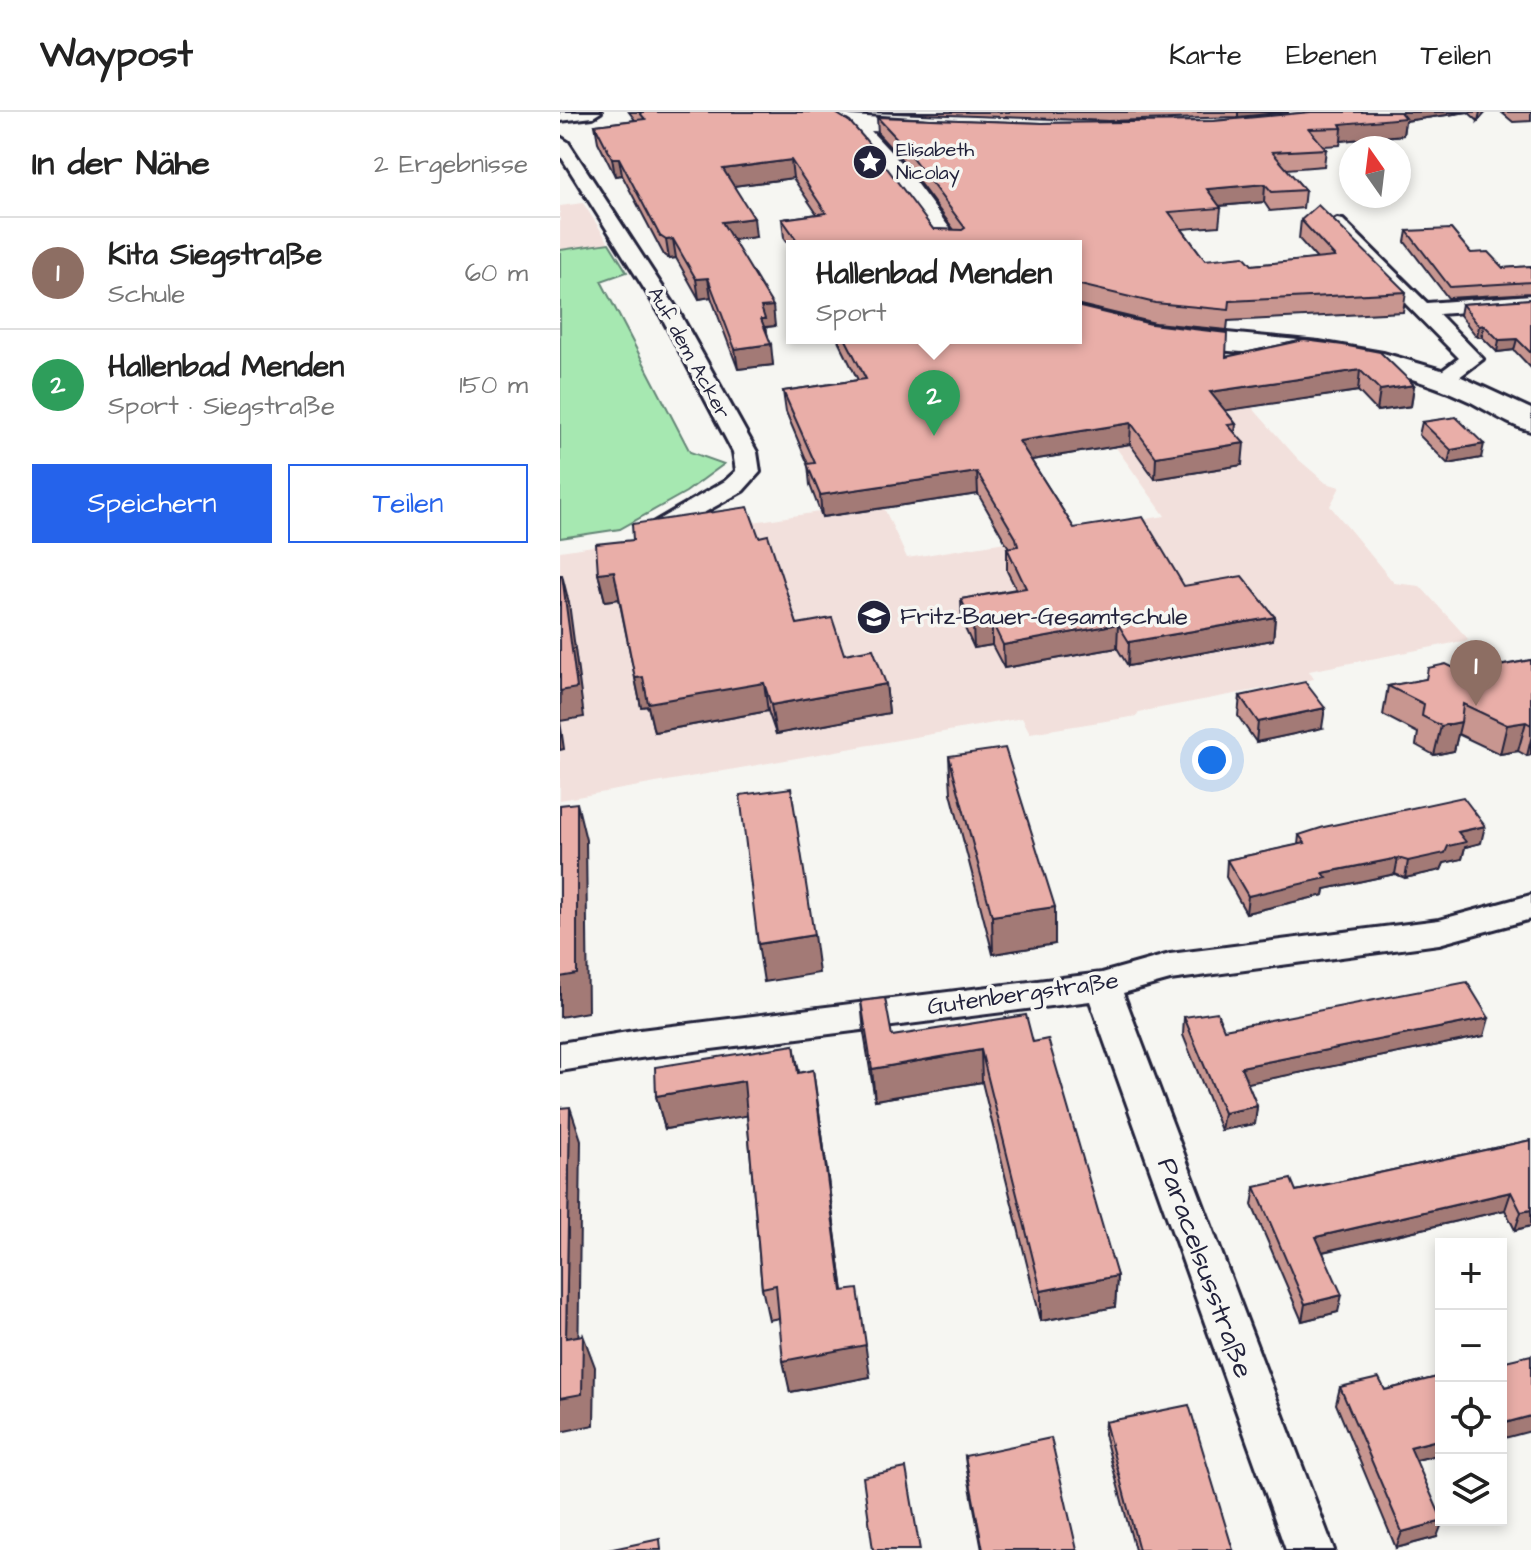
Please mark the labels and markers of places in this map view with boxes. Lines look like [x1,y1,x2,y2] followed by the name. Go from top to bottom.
[896,136,974,188] place label: Elisabeth Nicolay
[851,143,889,181] place icon: Elisabeth Nicolay
[908,370,960,436] pin: 2
[855,598,893,636] school or university icon: Fritz-Bauer-Gesamtschule
[900,600,1188,634] place label: Fritz-Bauer-Gesamtschule
[1450,640,1502,706] pin: 1

